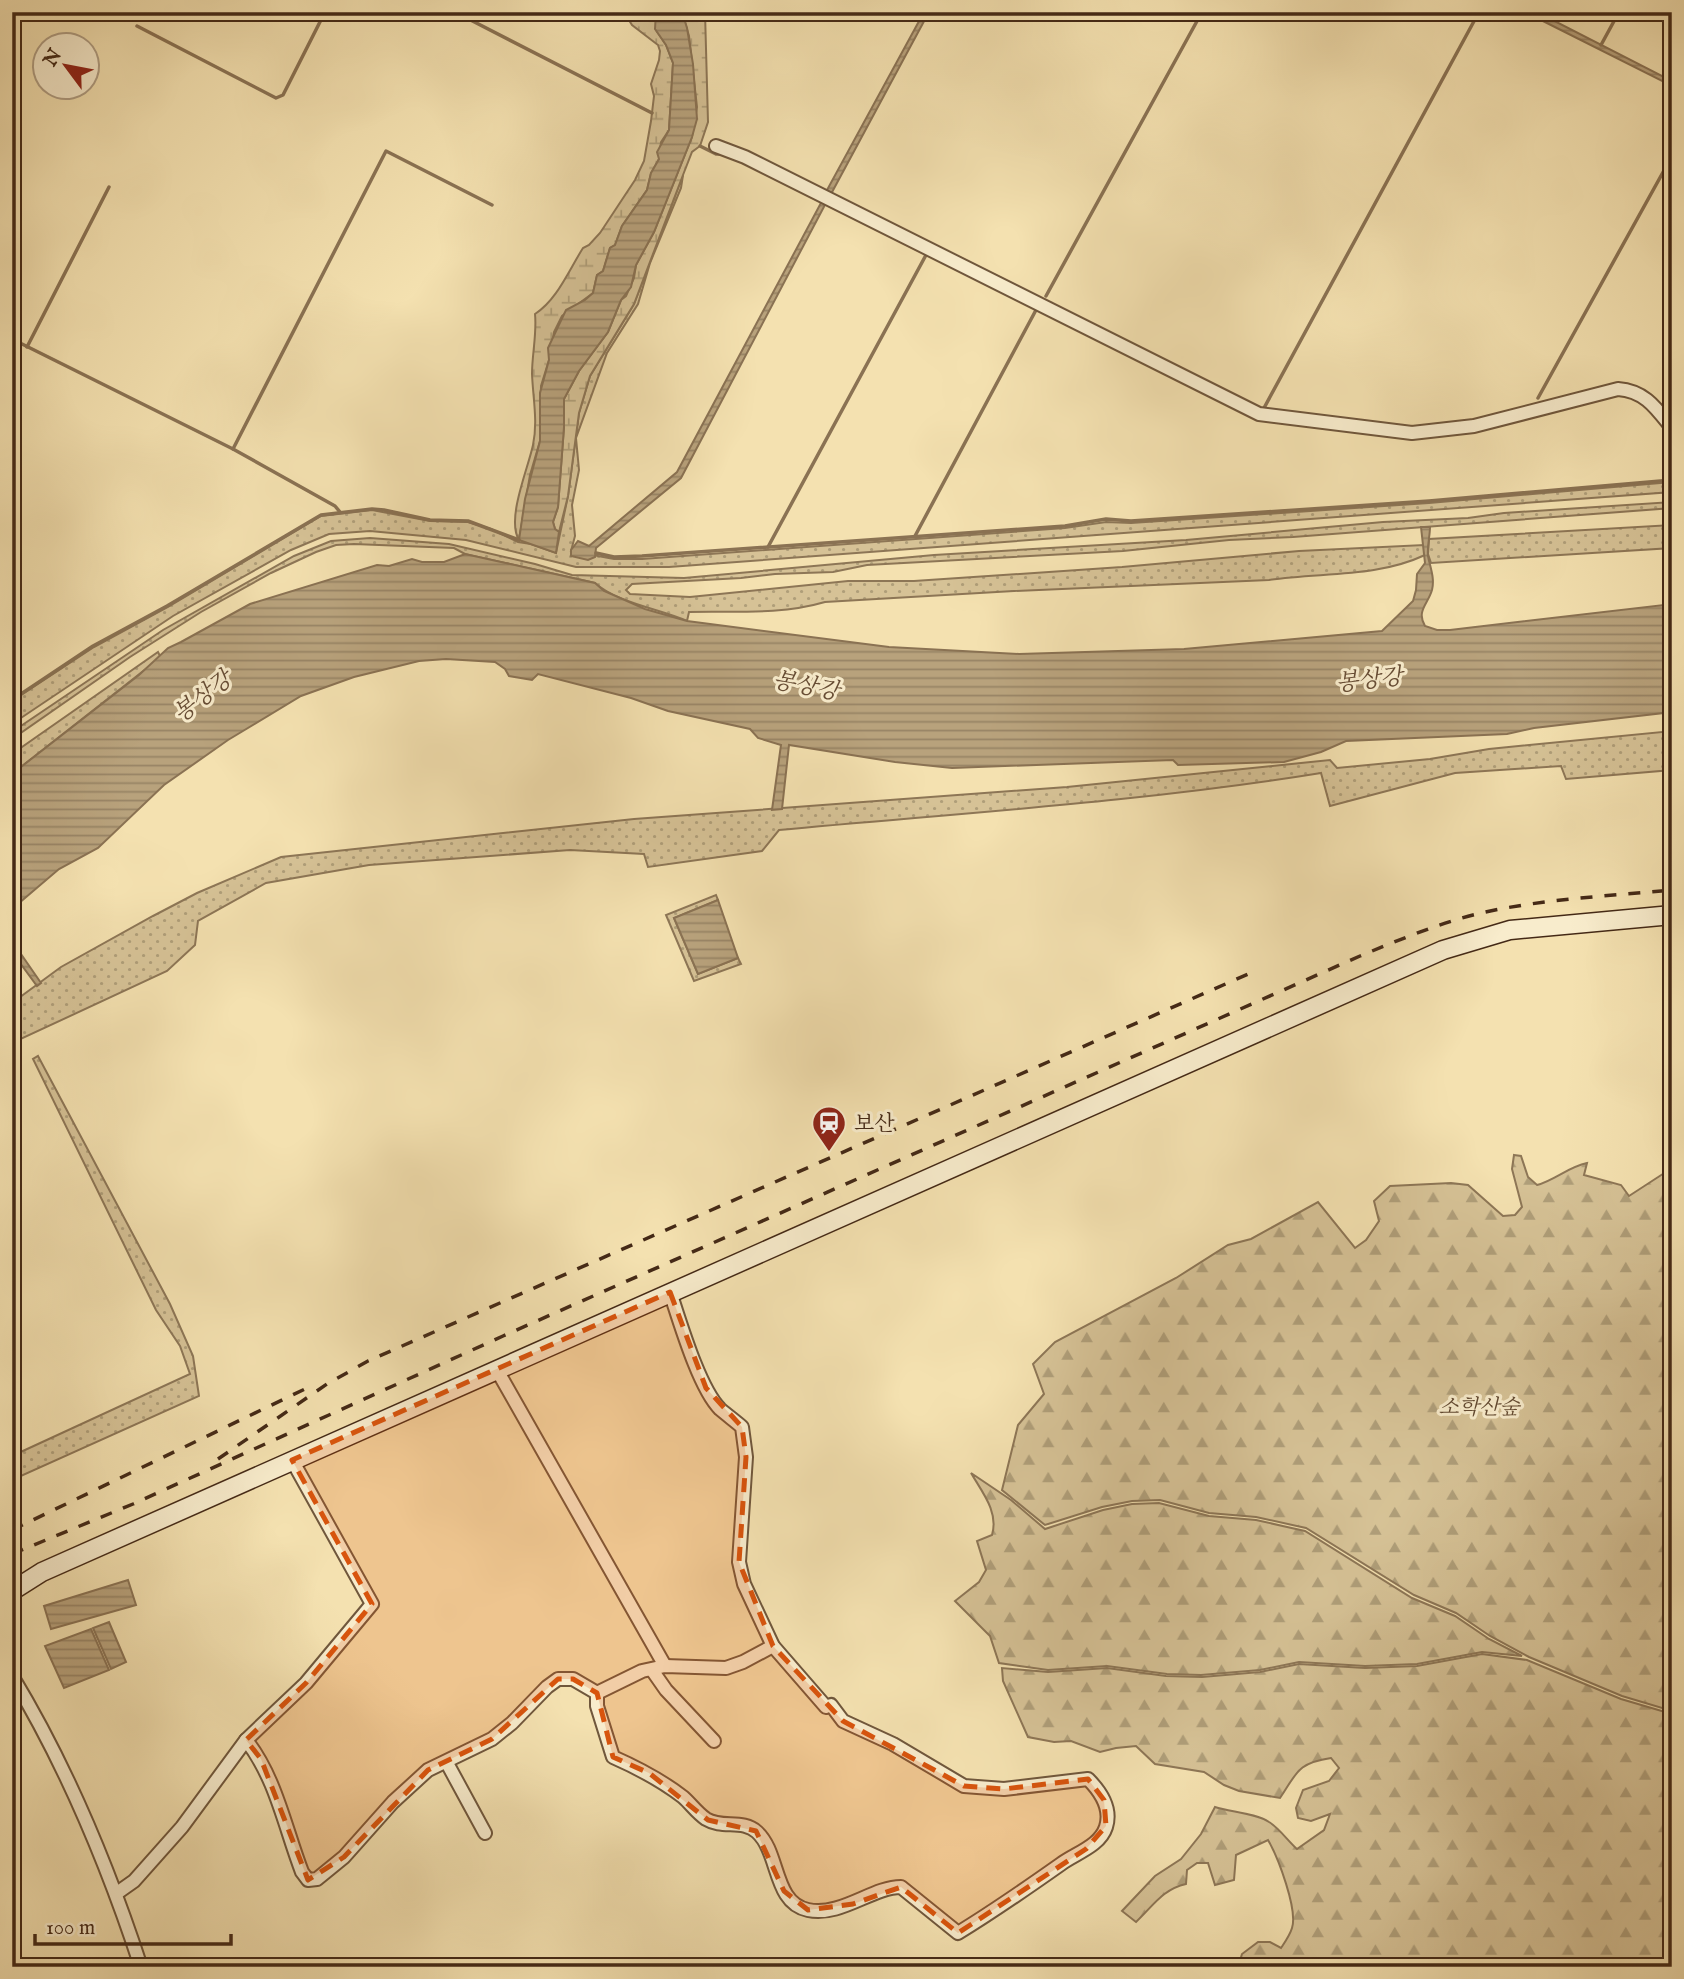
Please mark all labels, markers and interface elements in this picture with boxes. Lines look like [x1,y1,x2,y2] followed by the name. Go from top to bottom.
[32,32,102,102] north arrow
[38,44,68,72] text: N
[1334,662,1408,698] water label: 봉상강
[168,663,241,729] water label: 봉상강
[770,666,845,708] water label: 봉상강
[810,1104,848,1153] station icon: 보산
[854,1111,895,1138] place label: 보산
[1438,1395,1521,1422] park label: 소학산숲
[35,1902,231,1946] scale bar
[46,1915,95,1942] text: 100 m

